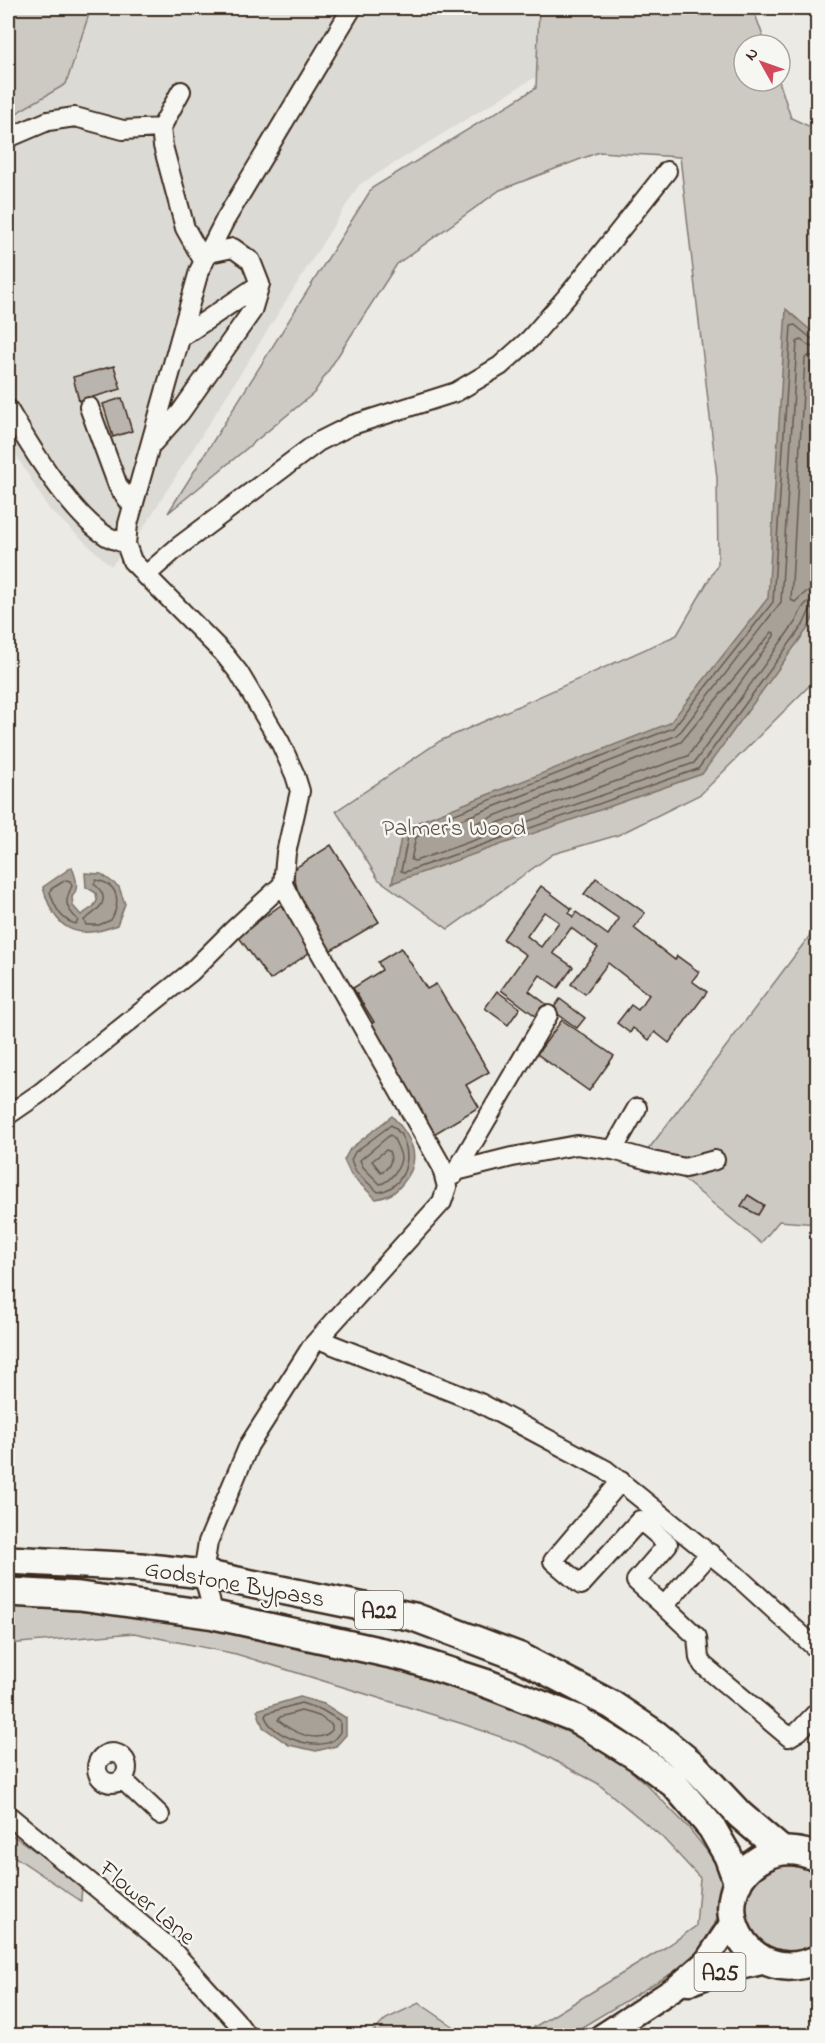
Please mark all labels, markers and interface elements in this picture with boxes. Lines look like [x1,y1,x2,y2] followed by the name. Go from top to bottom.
[732,33,792,93] north arrow
[739,43,765,66] text: N
[382,812,527,847] park label: Palmer's Wood
[142,1552,327,1620] street label: Godstone Bypass
[355,1591,403,1629] road number: A22
[90,1852,202,1955] street label: Flower Lane
[694,1953,746,1991] road number: A25

